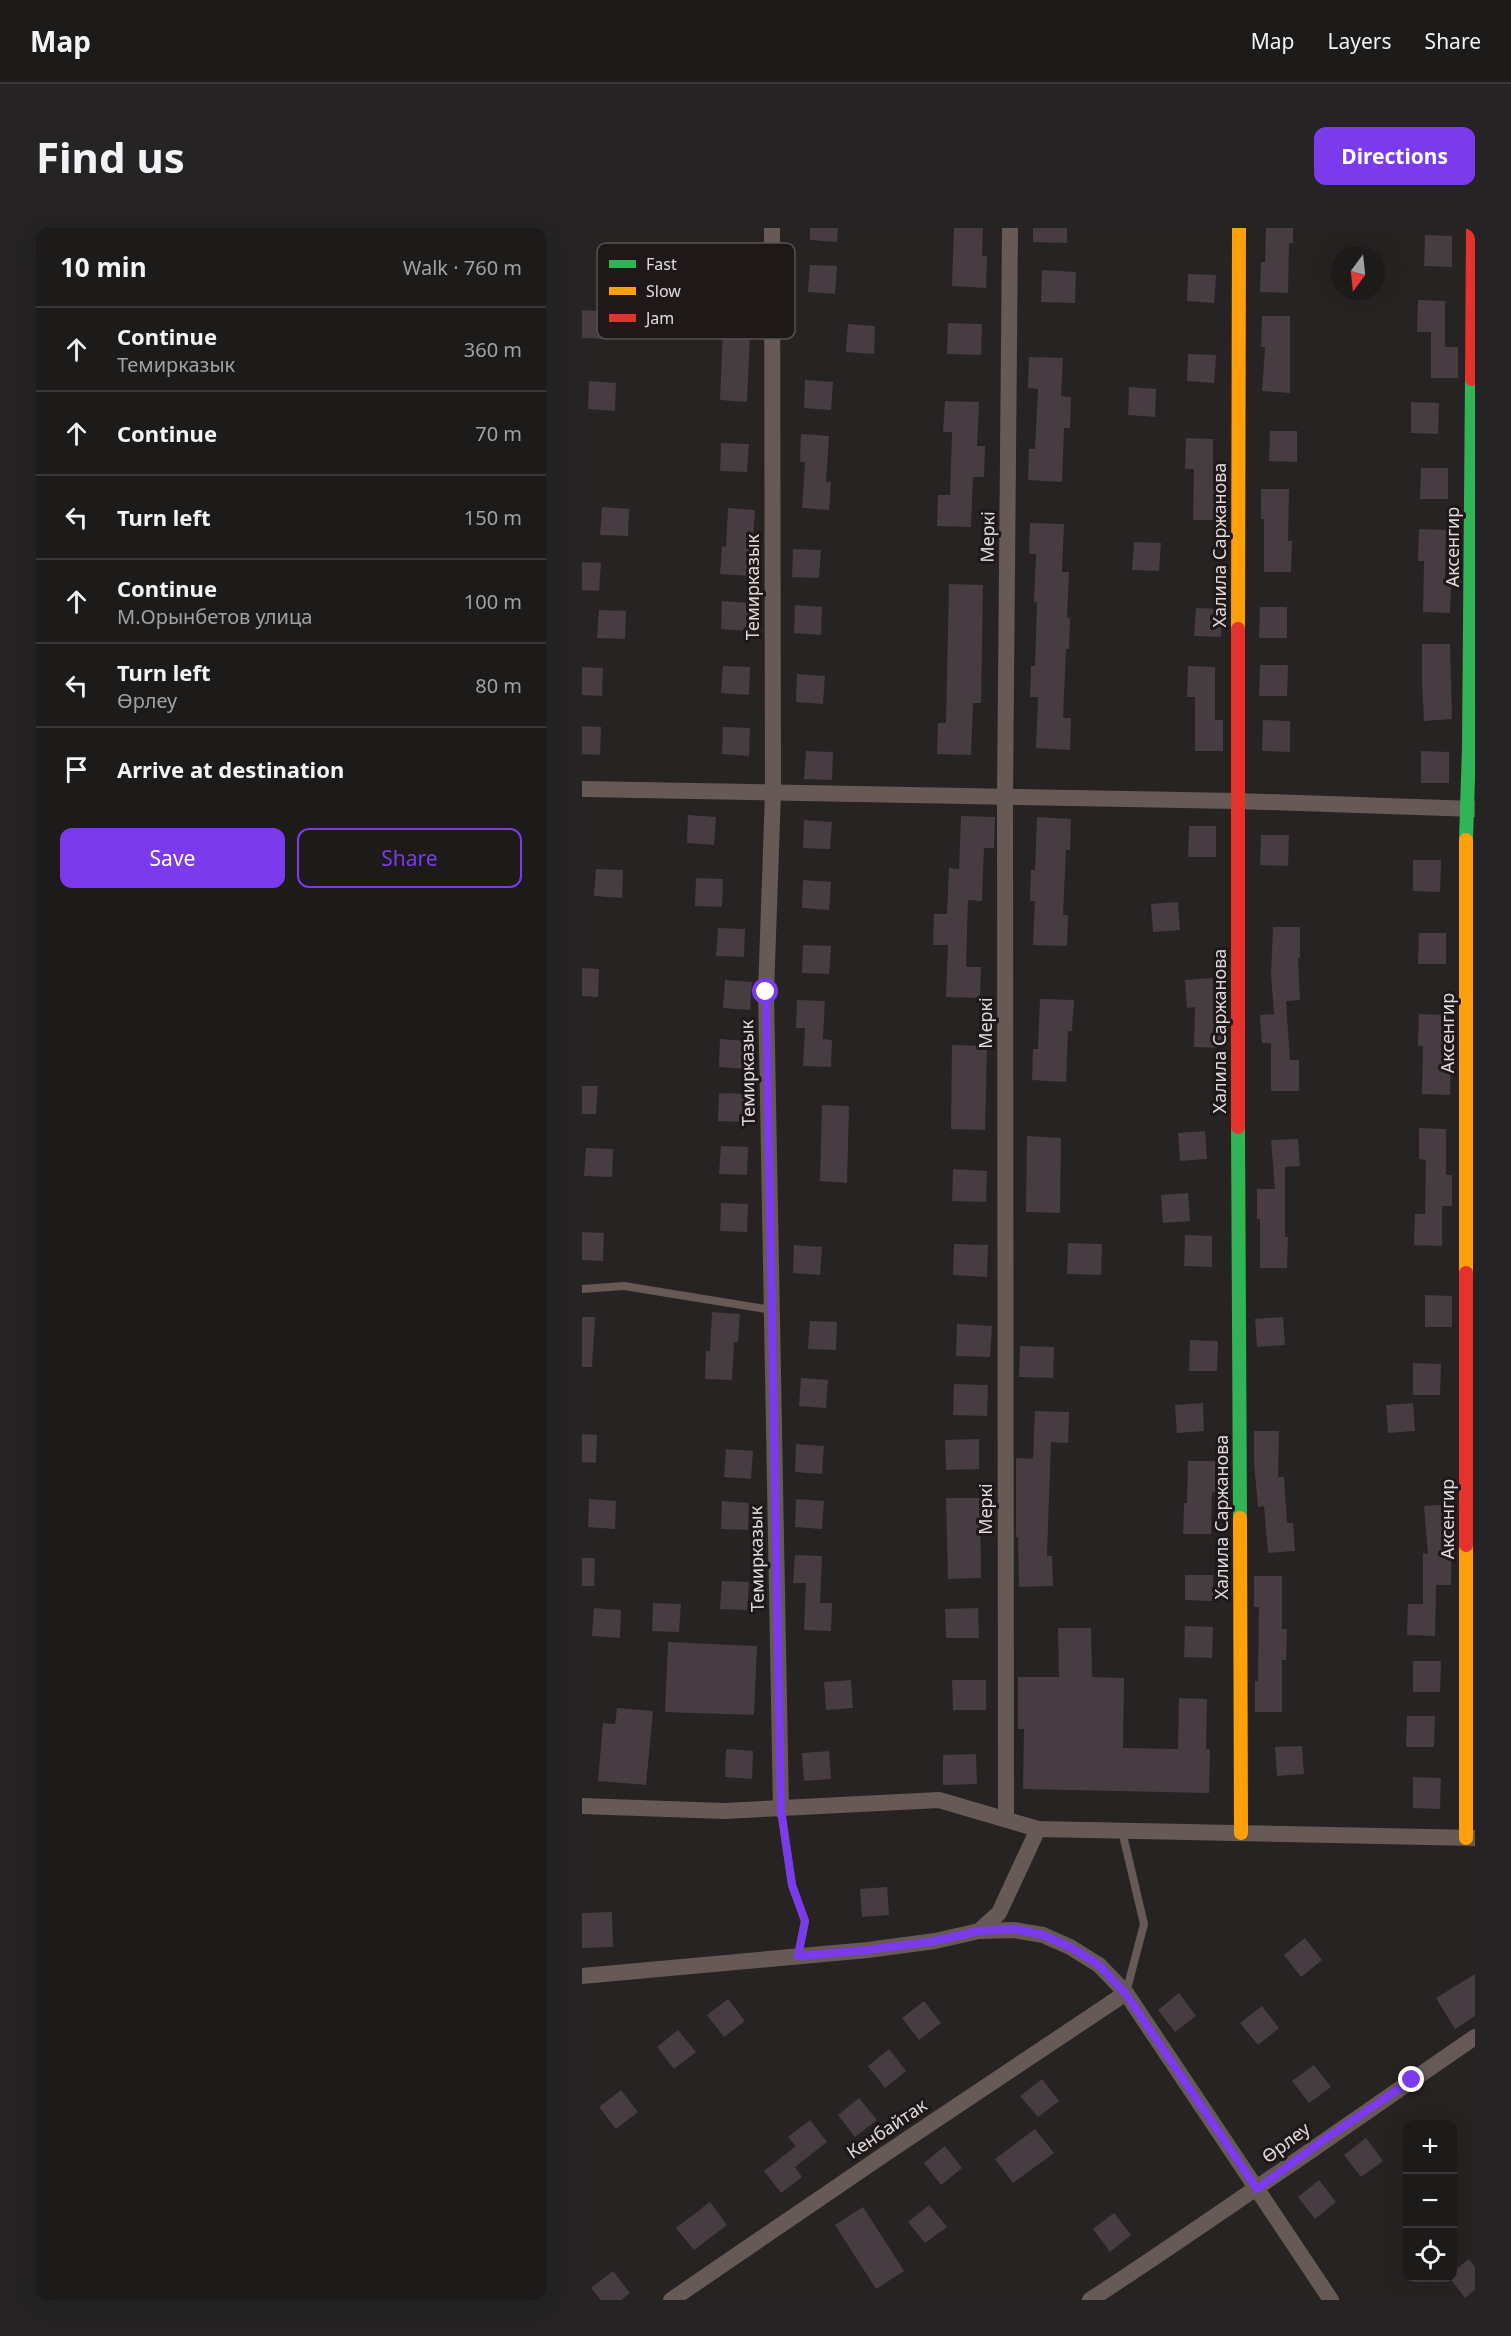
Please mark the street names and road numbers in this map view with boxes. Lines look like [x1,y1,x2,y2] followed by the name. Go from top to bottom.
[1207,463,1231,627] street label: Халила Саржанова
[1440,507,1464,587] street label: Аксенгир
[975,511,999,563] street label: Меркі
[740,533,764,640] street label: Темирказык
[1207,949,1231,1113] street label: Халила Саржанова
[1435,993,1459,1073] street label: Аксенгир
[973,997,997,1049] street label: Меркі
[734,1019,760,1126] street label: Темирказык
[1209,1435,1233,1599] street label: Халила Саржанова
[1435,1479,1459,1559] street label: Аксенгир
[973,1483,997,1535] street label: Меркі
[743,1505,769,1612] street label: Темирказык
[842,2092,932,2164] street label: Кенбайтак
[1257,2116,1315,2168] street label: Өрлеу

